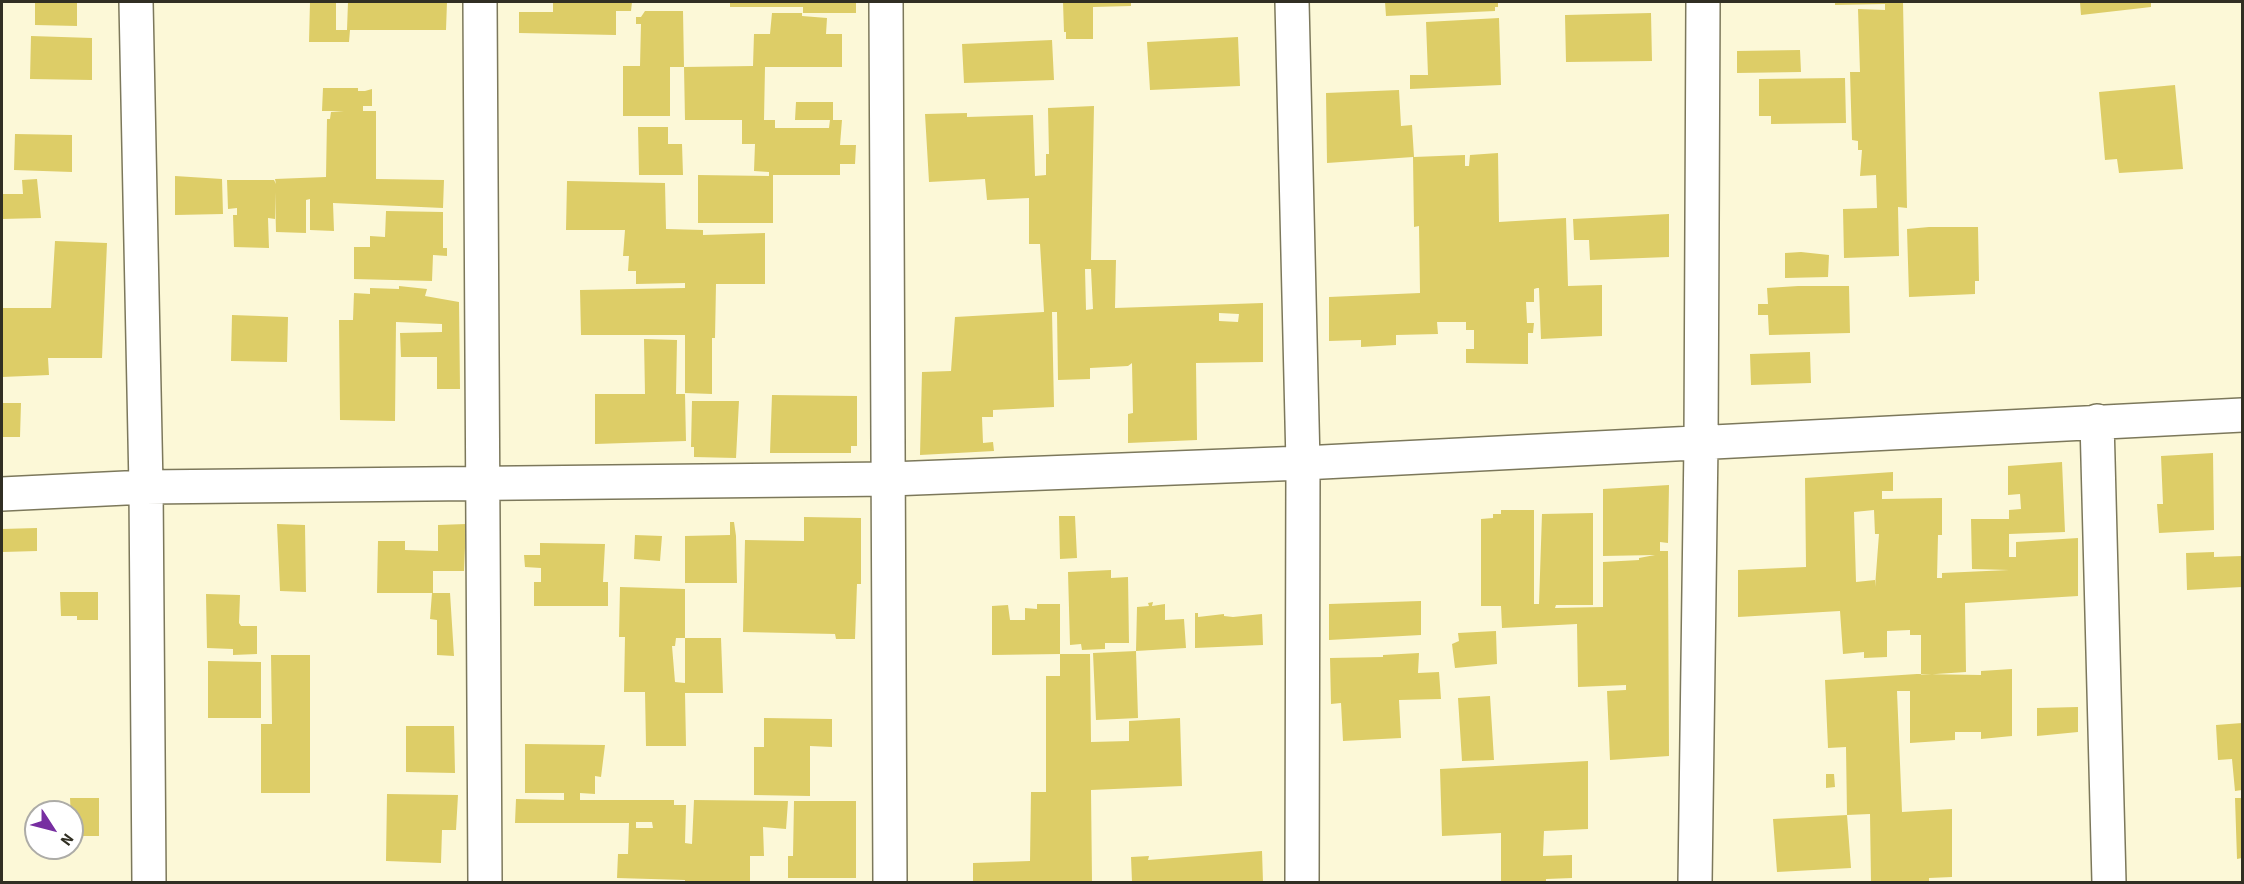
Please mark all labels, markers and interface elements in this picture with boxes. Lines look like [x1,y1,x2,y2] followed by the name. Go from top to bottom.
[24,800,84,860] north arrow
[55,829,79,850] text: N

